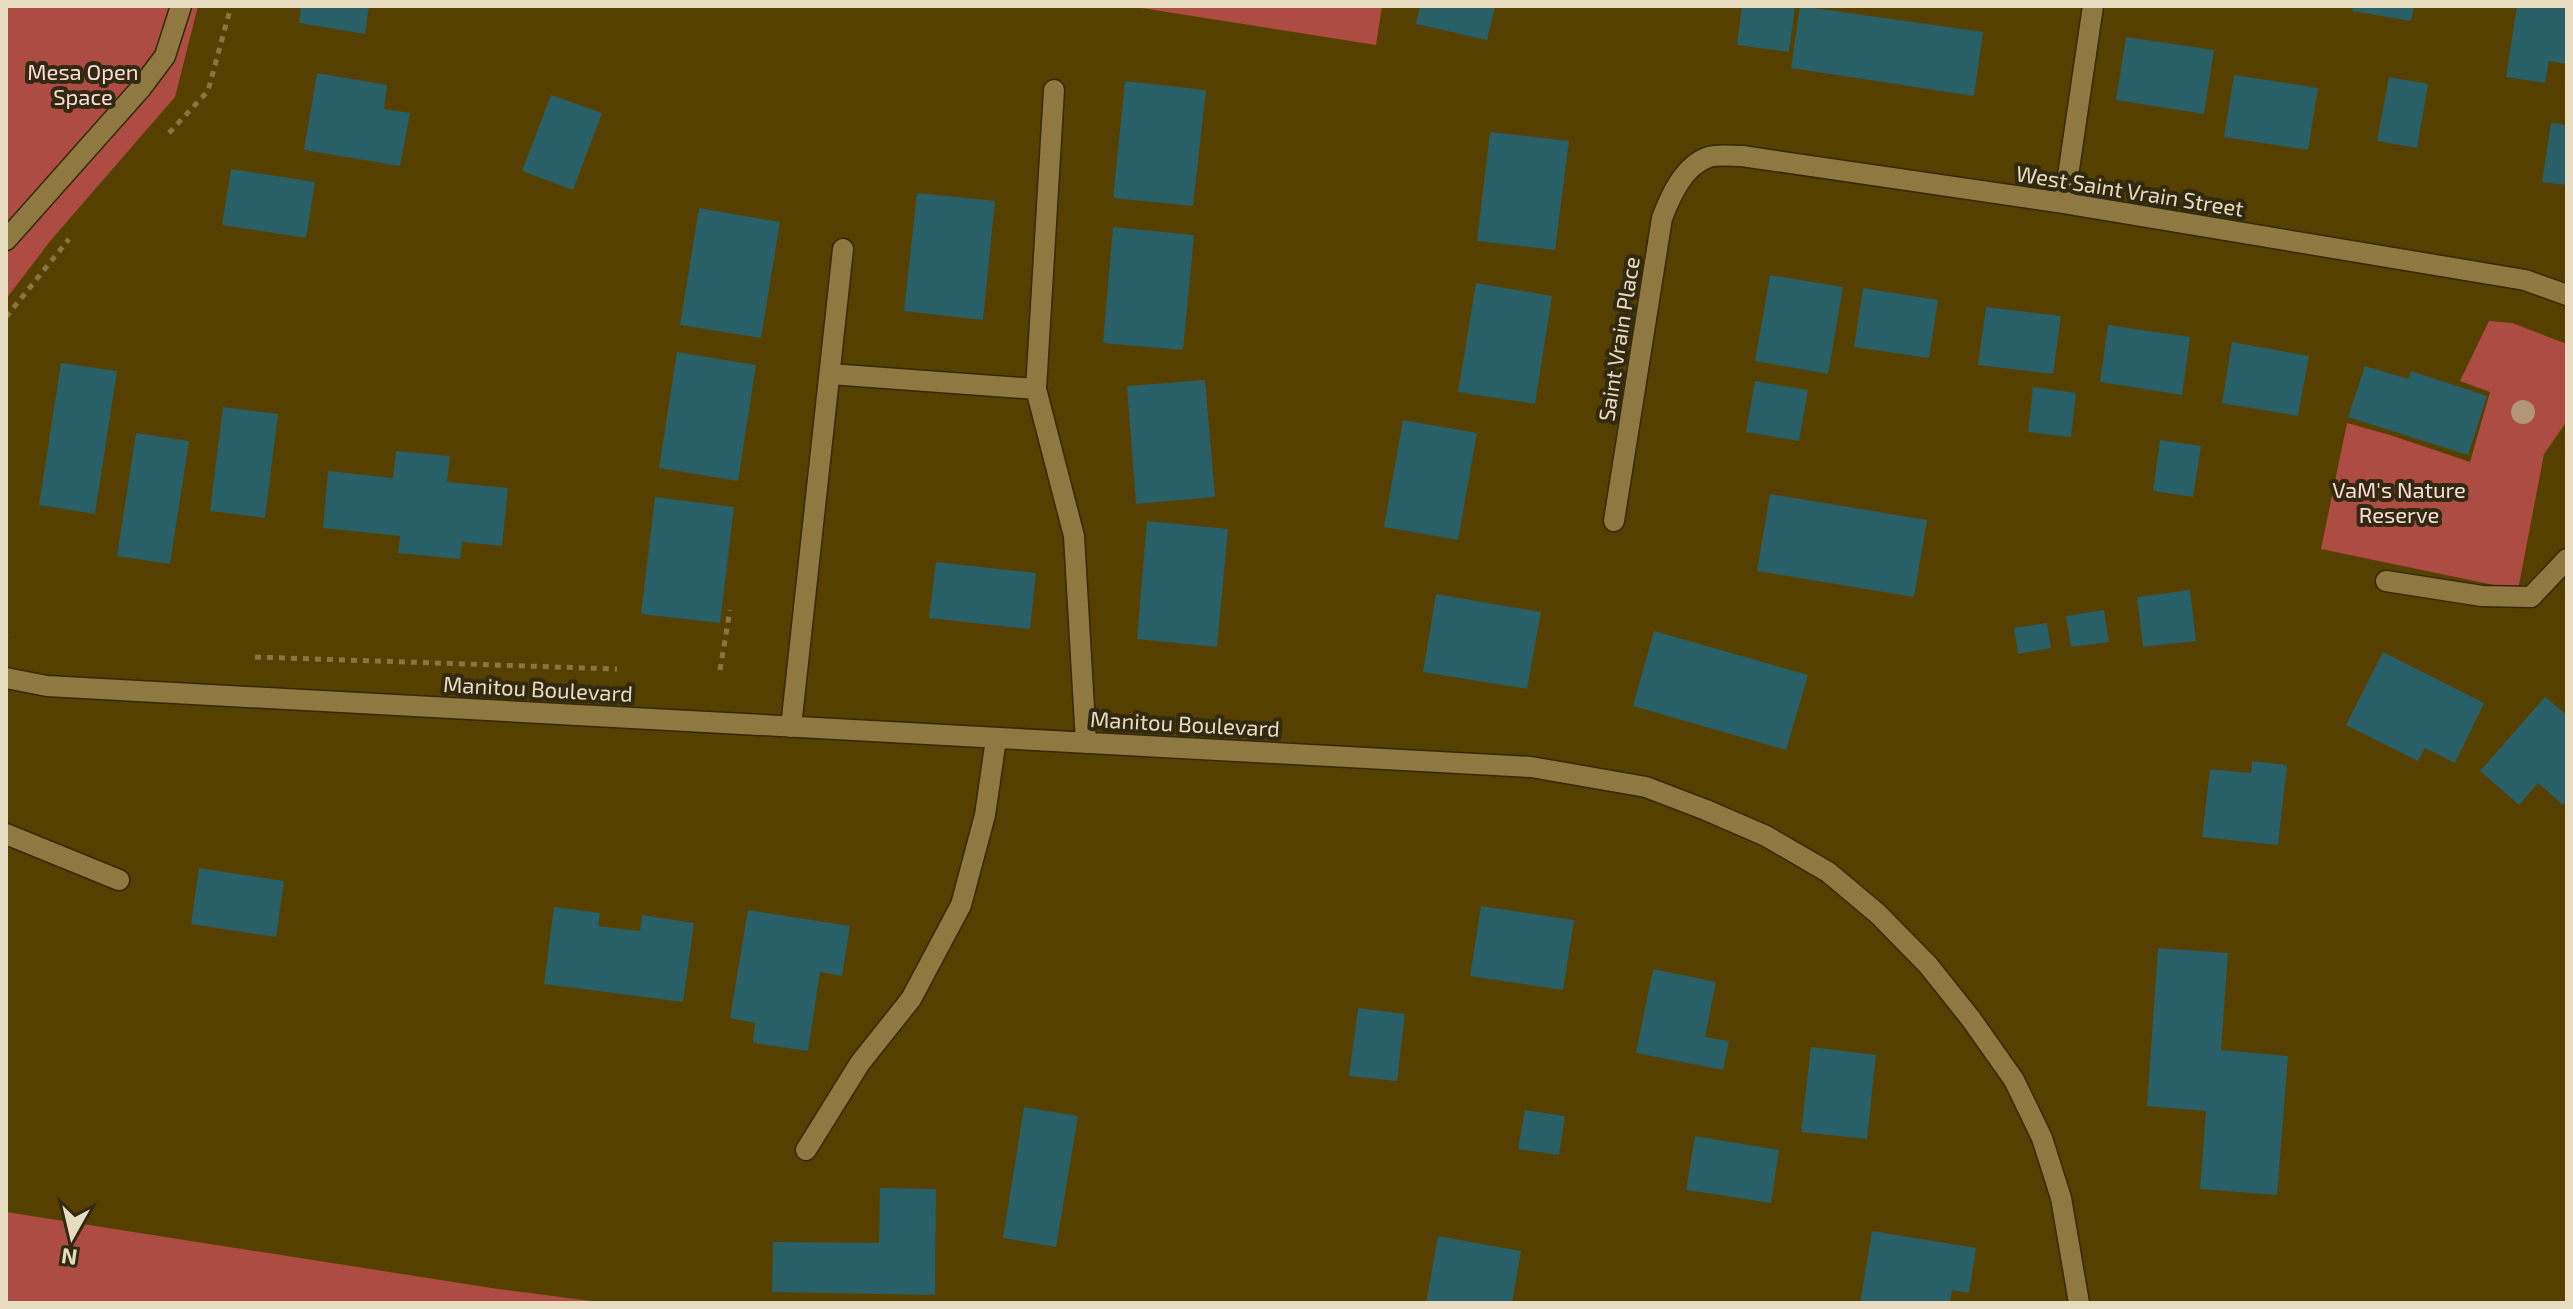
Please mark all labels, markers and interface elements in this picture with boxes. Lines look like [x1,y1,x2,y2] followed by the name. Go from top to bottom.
[27,58,139,109] park label: Mesa Open Space
[2014,159,2246,221] street label: West Saint Vrain Street
[1592,255,1644,423] street label: Saint Vrain Place
[2332,476,2466,527] park label: VaM's Nature Reserve
[443,670,633,706] street label: Manitou Boulevard
[1090,705,1280,741] street label: Manitou Boulevard
[32,1197,112,1277] north arrow
[59,1244,79,1272] text: N

